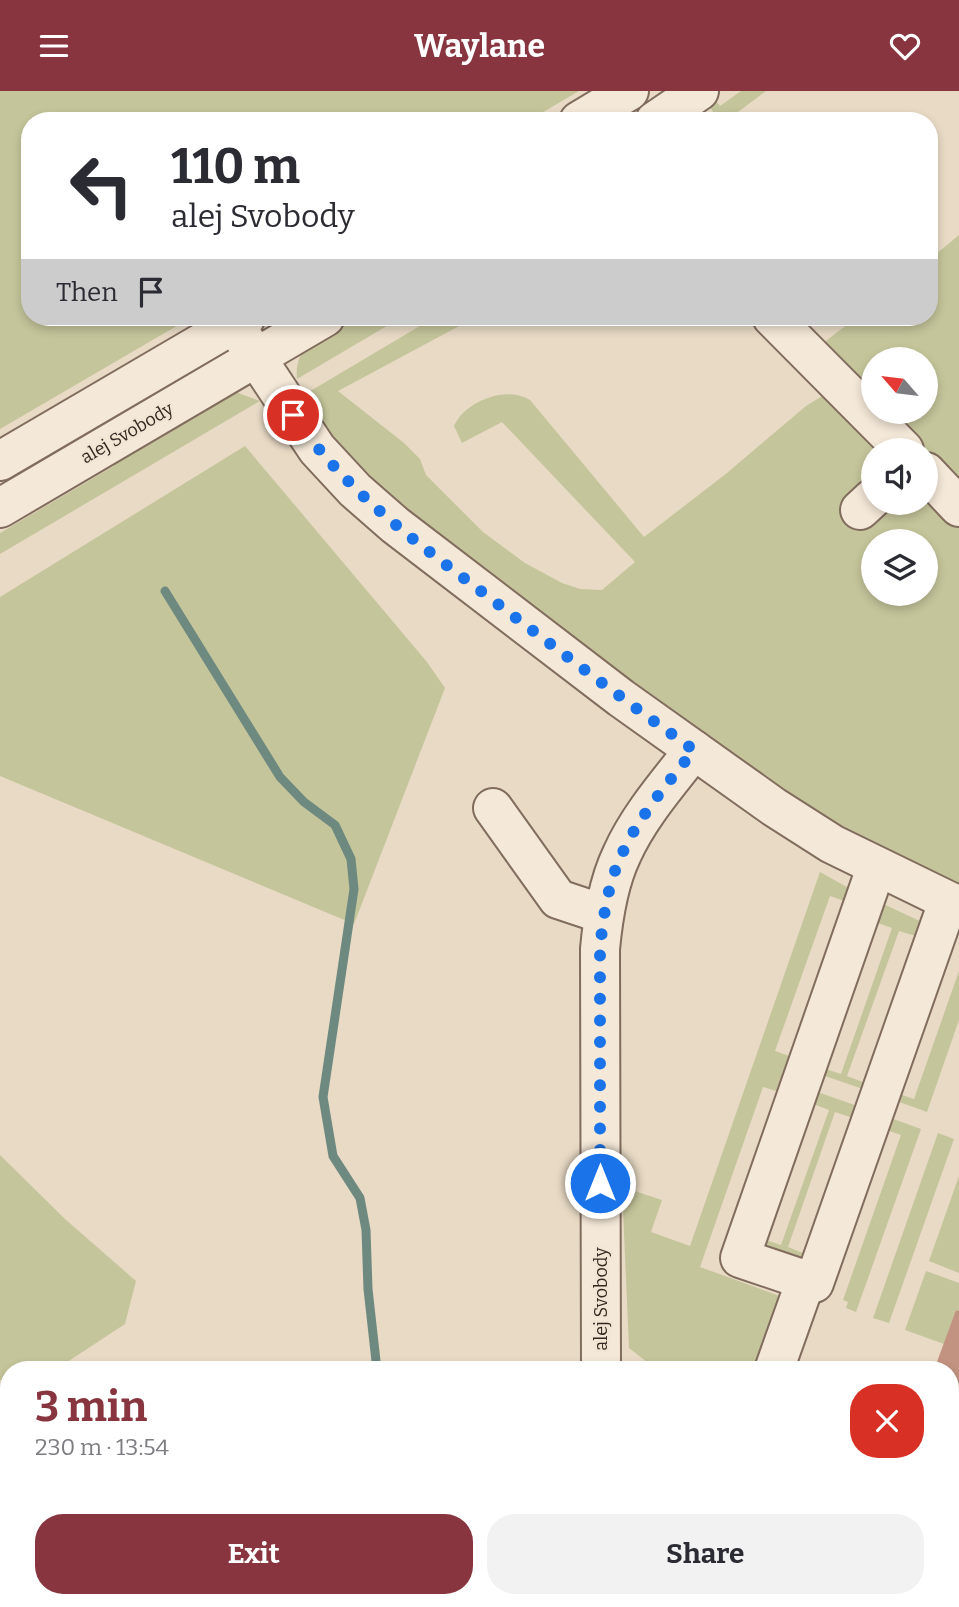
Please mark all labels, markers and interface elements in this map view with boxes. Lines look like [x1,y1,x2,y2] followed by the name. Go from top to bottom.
[35,27,73,65] icon: menu
[414,27,545,65] text: Waylane
[886,27,924,65] icon: heart
[171,137,300,196] text: 110 m
[56,140,147,231] icon: left
[171,197,355,235] text: alej Svobody
[132,273,170,311] icon: arrive
[56,277,118,308] text: Then
[861,347,938,423] north arrow
[861,347,938,606] map controls
[263,385,323,445] pin
[274,396,312,434] icon: arrive
[77,397,178,468] street label: alej Svobody
[861,438,938,515] button: sound
[861,529,938,606] button: layers
[563,1146,637,1220] position arrow
[590,1247,612,1351] street label: alej Svobody
[35,1382,147,1432] text: 3 min
[850,1384,924,1458] button: close
[35,1433,169,1461] text: 230 m · 13:54
[35,1514,473,1594] button: Exit
[487,1514,924,1594] button: Share

